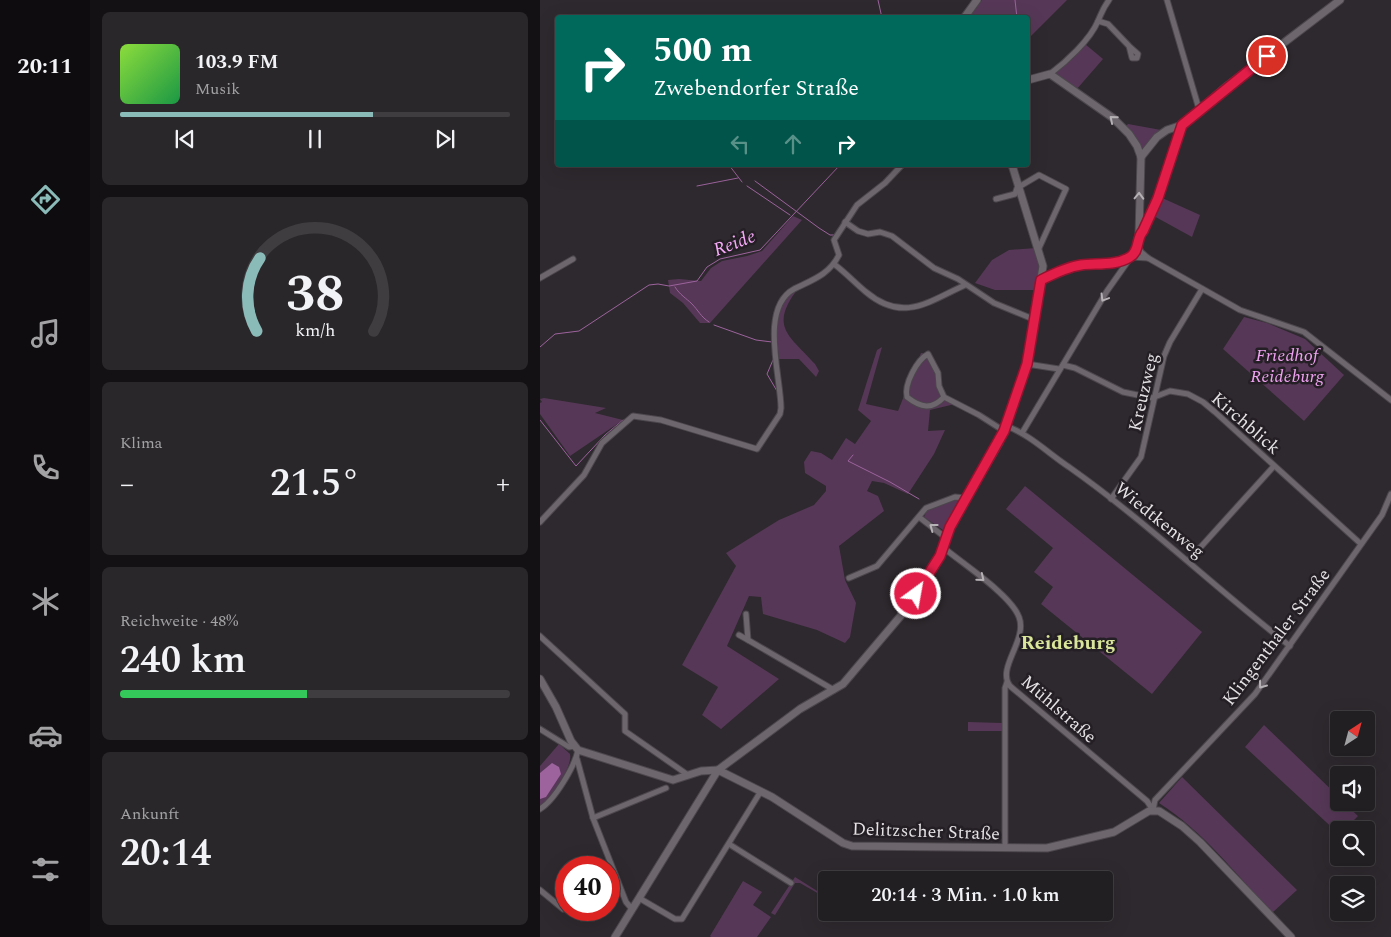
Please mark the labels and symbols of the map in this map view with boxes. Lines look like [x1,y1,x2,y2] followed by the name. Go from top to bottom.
[1246,35,1288,77] pin
[1109,115,1118,124] one-way arrow
[1134,192,1144,200] one-way arrow
[709,222,760,265] water label: Reide
[1100,292,1110,301] one-way arrow
[1250,342,1325,390] park label: Friedhof Reideburg
[1121,350,1166,434] street label: Kreuzweg
[1205,386,1286,461] street label: Kirchblick
[1109,476,1211,565] street label: Wiedtkenweg
[929,524,938,533] one-way arrow
[1216,563,1337,712] street label: Klingenthaler Straße
[889,567,941,619] position arrow
[976,573,985,582] one-way arrow
[1020,628,1116,658] district label: Reideburg
[1015,669,1103,750] street label: Mühlstraße
[1259,679,1267,688] one-way arrow
[1330,711,1375,756] north arrow
[852,815,1000,848] street label: Delitzscher Straße
[555,856,620,921] speed limit sign: 40

